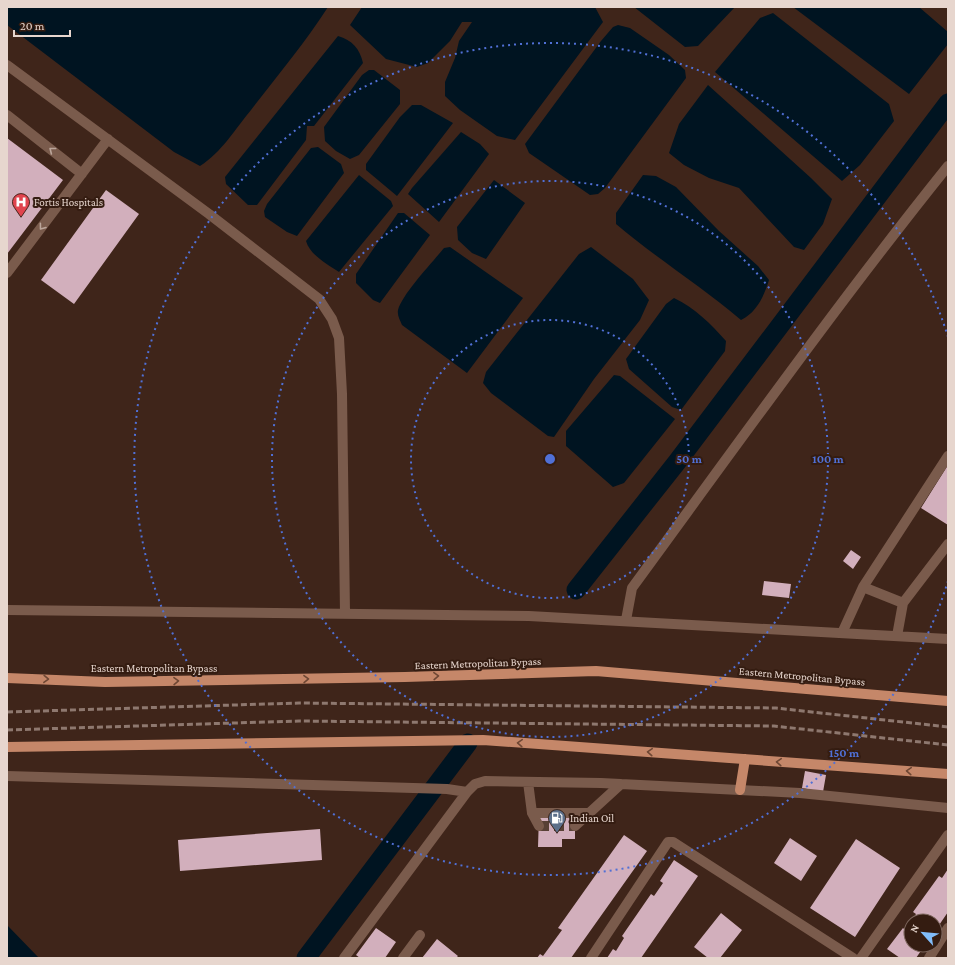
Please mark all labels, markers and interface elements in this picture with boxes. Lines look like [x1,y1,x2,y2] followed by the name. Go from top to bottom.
[14,12,70,38] scale bar
[20,19,45,33] text: 20 m
[49,147,56,154] one-way arrow
[11,192,31,217] hospital icon: Fortis Hospitals
[34,196,103,209] place label: Fortis Hospitals
[40,222,47,229] one-way arrow
[543,452,557,466] centre of rings
[676,452,703,466] text: 50 m
[812,452,845,466] text: 100 m
[415,655,542,672] street label: Eastern Metropolitan Bypass
[91,662,217,675] street label: Eastern Metropolitan Bypass
[738,665,866,688] street label: Eastern Metropolitan Bypass
[433,672,439,681] one-way arrow
[43,675,49,684] one-way arrow
[303,675,309,683] one-way arrow
[173,676,179,685] one-way arrow
[517,738,523,747] one-way arrow
[829,746,860,760] text: 150 m
[647,748,653,757] one-way arrow
[776,757,782,766] one-way arrow
[906,767,912,776] one-way arrow
[547,808,567,833] fuel station icon: Indian Oil
[570,812,614,824] place label: Indian Oil
[903,913,943,953] north arrow
[907,922,921,935] text: N

